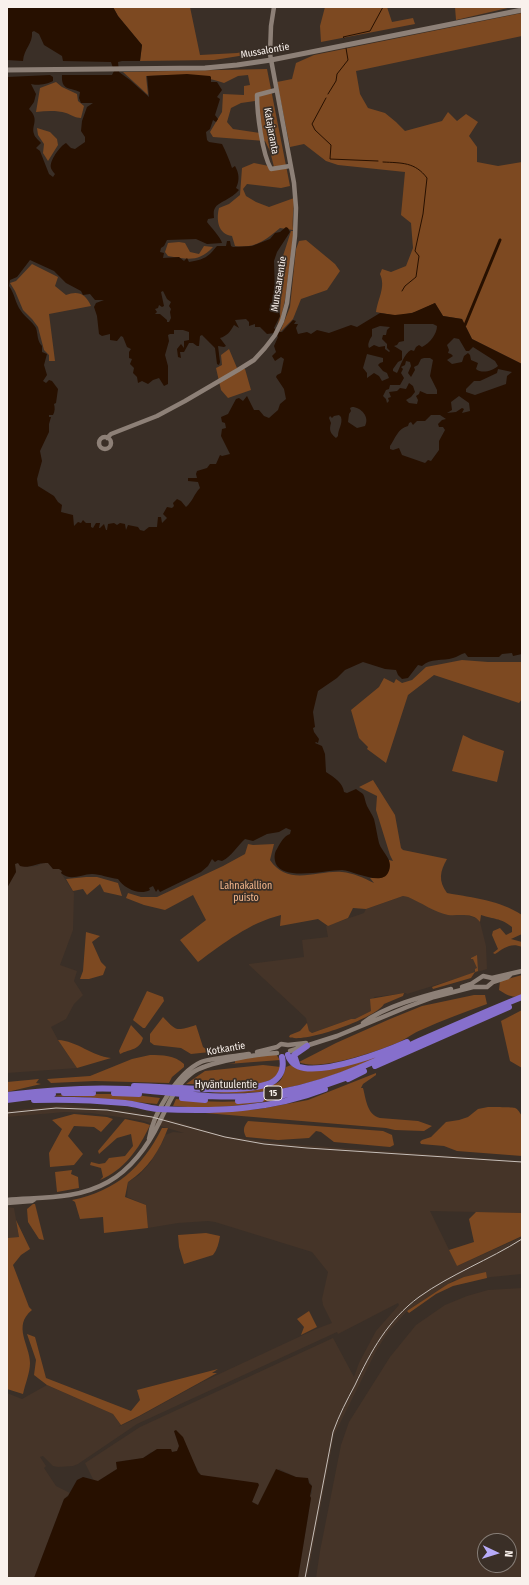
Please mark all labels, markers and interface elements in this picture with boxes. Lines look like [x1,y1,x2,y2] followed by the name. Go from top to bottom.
[240,41,290,61] street label: Mussalontie
[261,107,281,155] street label: Katajaranta
[269,256,289,312] street label: Munsaarentie
[220,880,272,904] park label: Lahnakallion puisto
[206,1040,246,1058] street label: Kotkantie
[195,1079,257,1091] street label: Hyväntuulentie
[264,1086,282,1100] road number: 15
[477,1533,517,1573] north arrow
[502,1550,515,1558] text: N

